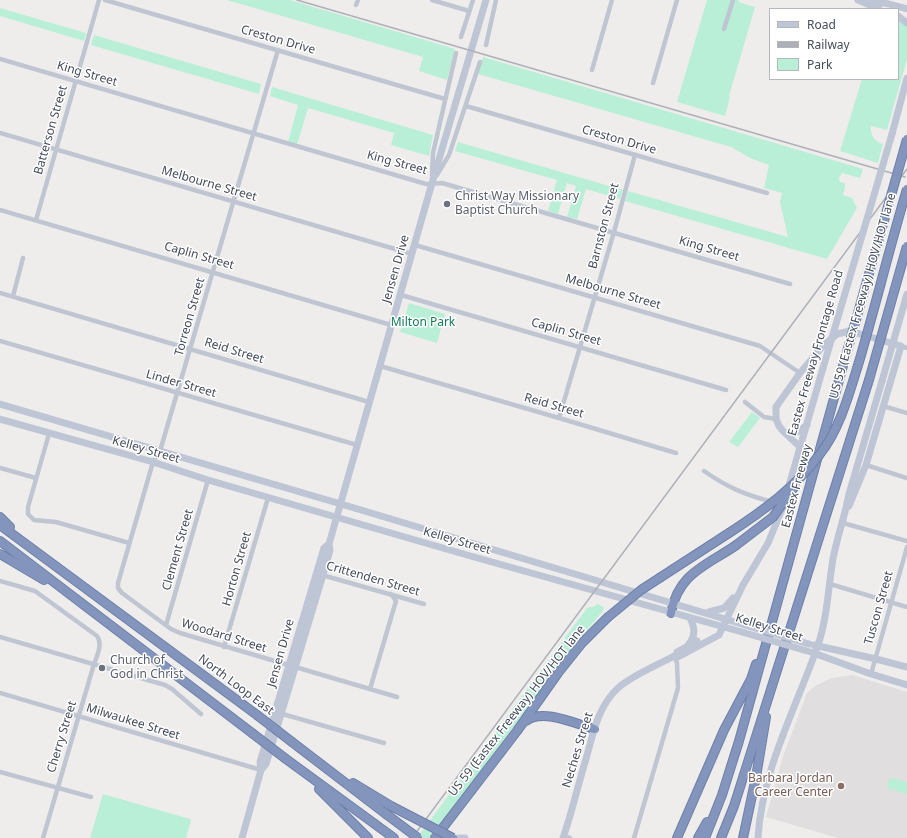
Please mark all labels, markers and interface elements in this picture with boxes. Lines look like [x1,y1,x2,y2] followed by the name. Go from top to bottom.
[769,8,899,80] legend
[807,16,836,33] text: Road
[239,23,317,57] street label: Creston Drive
[807,36,850,53] text: Railway
[807,56,832,73] text: Park
[55,59,119,89] street label: King Street
[31,84,71,176] street label: Batterson Street
[580,123,658,157] street label: Creston Drive
[365,148,429,178] street label: King Street
[160,163,258,205] street label: Melbourne Street
[586,181,622,271] street label: Barnston Street
[455,190,579,218] place label: Christ Way Missionary Baptist Church
[827,192,899,400] street label: US 59 (Eastex Freeway) HOV/HOT lane
[442,199,452,209] marker: Christ Way Missionary Baptist Church
[379,233,413,305] street label: Jensen Drive
[677,234,741,264] street label: King Street
[162,239,236,273] street label: Caplin Street
[785,268,847,438] street label: Eastex Freeway Frontage Road
[564,271,662,313] street label: Melbourne Street
[172,276,208,358] street label: Torreon Street
[529,315,603,349] street label: Caplin Street
[391,316,455,330] park label: Milton Park
[203,335,265,367] street label: Reid Street
[144,367,218,401] street label: Linder Street
[523,391,585,421] street label: Reid Street
[111,433,181,467] street label: Kelley Street
[779,443,815,529] street label: Eastex Freeway
[160,508,196,592] street label: Clement Street
[422,524,492,558] street label: Kelley Street
[220,530,254,608] street label: Horton Street
[325,559,421,599] street label: Crittenden Street
[862,569,896,647] street label: Tuscon Street
[734,611,804,645] street label: Kelley Street
[180,616,268,656] street label: Woodard Street
[264,617,298,689] street label: Jensen Drive
[446,623,588,799] street label: US 59 (Eastex Freeway) HOV/HOT lane
[195,652,277,718] street label: North Loop East
[110,654,183,682] place label: Church of God in Christ
[97,663,107,673] marker: Church of God in Christ
[44,699,80,775] street label: Cherry Street
[84,701,182,743] street label: Milwaukee Street
[560,711,596,789] street label: Neches Street
[748,772,833,800] place label: Barbara Jordan Career Center
[836,781,846,791] marker: Barbara Jordan Career Center

